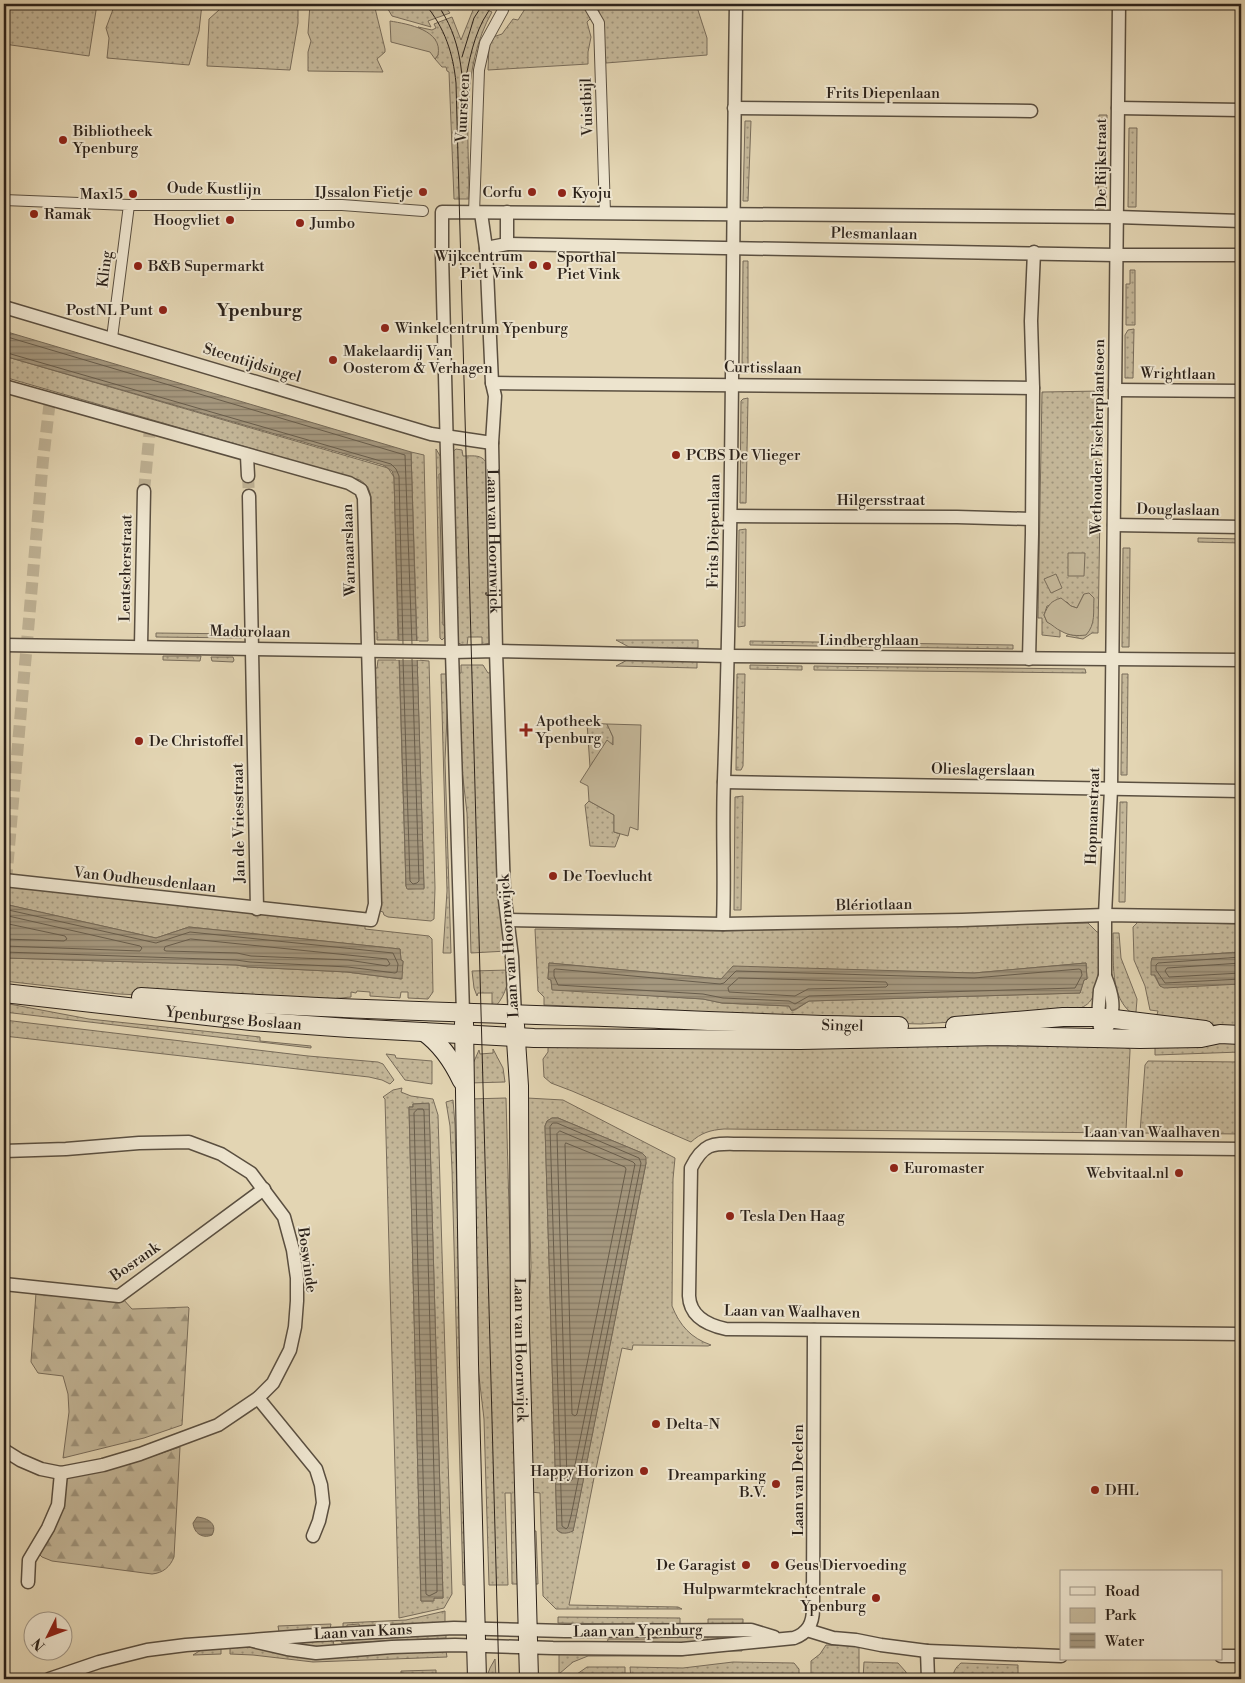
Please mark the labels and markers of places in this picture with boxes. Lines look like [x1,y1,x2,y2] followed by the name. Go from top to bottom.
[72,122,153,158] place label: Bibliotheek Ypenburg
[57,134,69,146] marker: Bibliotheek Ypenburg
[315,183,413,202] place label: IJssalon Fietje
[482,183,522,202] place label: Corfu
[572,184,612,203] place label: Kyoju
[80,185,123,204] place label: Max15
[417,186,429,198] marker: IJssalon Fietje
[526,186,538,198] marker: Corfu
[556,187,568,199] marker: Kyoju
[127,188,139,200] marker: Max15
[44,205,92,224] place label: Ramak
[28,208,40,220] marker: Ramak
[154,211,221,230] place label: Hoogvliet
[224,214,236,226] marker: Hoogvliet
[309,214,355,233] place label: Jumbo
[294,217,306,229] marker: Jumbo
[434,247,524,283] place label: Wijkcentrum Piet Vink
[557,248,621,284] place label: Sporthal Piet Vink
[147,257,265,276] place label: B&B Supermarkt
[527,259,539,271] marker: Wijkcentrum Piet Vink
[132,260,144,272] marker: B&B Supermarkt
[541,260,553,272] marker: Sporthal Piet Vink
[66,301,154,320] place label: PostNL Punt
[157,304,169,316] marker: PostNL Punt
[394,319,568,338] place label: Winkelcentrum Ypenburg
[379,322,391,334] marker: Winkelcentrum Ypenburg
[343,342,493,378] place label: Makelaardij Van Oosterom & Verhagen
[327,354,339,366] marker: Makelaardij Van Oosterom & Verhagen
[686,446,801,465] place label: PCBS De Vlieger
[670,449,682,461] marker: PCBS De Vlieger
[535,712,602,748] place label: Apotheek Ypenburg
[520,724,532,736] marker: Apotheek Ypenburg
[149,732,244,751] place label: De Christoffel
[133,735,145,747] marker: De Christoffel
[563,867,653,886] place label: De Toevlucht
[547,870,559,882] marker: De Toevlucht
[904,1159,985,1178] place label: Euromaster
[888,1162,900,1174] marker: Euromaster
[1085,1164,1170,1183] place label: Webvitaal.nl
[1173,1167,1185,1179] marker: Webvitaal.nl
[740,1207,845,1226] place label: Tesla Den Haag
[724,1210,736,1222] marker: Tesla Den Haag
[666,1415,720,1434] place label: Delta-N
[650,1418,662,1430] marker: Delta-N
[530,1462,634,1481] place label: Happy Horizon
[638,1465,650,1477] marker: Happy Horizon
[668,1466,766,1502] place label: Dreamparking B.V.
[770,1478,782,1490] marker: Dreamparking B.V.
[1105,1481,1139,1500] place label: DHL
[1089,1484,1101,1496] marker: DHL
[656,1556,737,1575] place label: De Garagist
[785,1556,907,1575] place label: Geus Diervoeding
[740,1559,752,1571] marker: De Garagist
[769,1559,781,1571] marker: Geus Diervoeding
[683,1580,866,1616] place label: Hulpwarmtekrachtcentrale Ypenburg
[870,1592,882,1604] marker: Hulpwarmtekrachtcentrale Ypenburg

